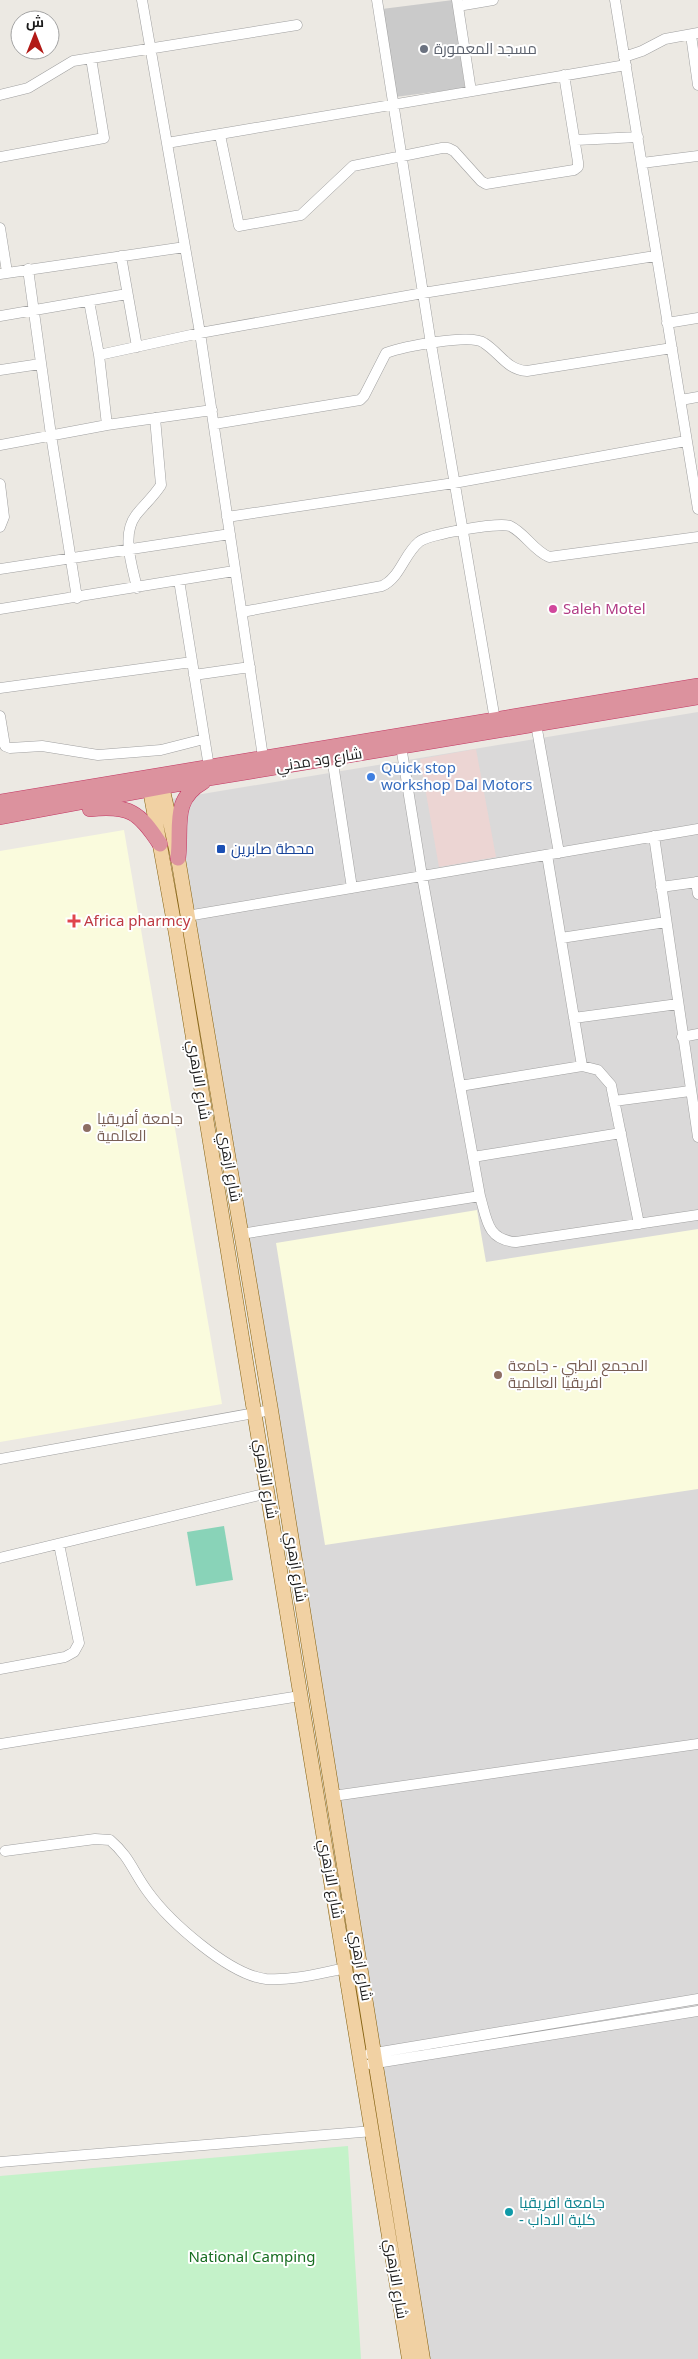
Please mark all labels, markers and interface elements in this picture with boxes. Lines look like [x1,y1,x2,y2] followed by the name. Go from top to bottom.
[10,10,60,60] north arrow
[26,12,44,31] text: ش
[434,38,537,58] place label: مسجد المعمورة
[418,43,430,55] marker: مسجد المعمورة
[563,598,646,618] place label: Saleh Motel
[547,603,559,615] marker: Saleh Motel
[274,742,364,779] street label: شارع ود مدني
[381,757,532,794] place label: Quick stop workshop Dal Motors
[365,771,377,783] marker: Quick stop workshop Dal Motors
[231,838,314,859] place label: محطة صابرين
[215,843,227,855] marker: محطة صابرين
[84,910,191,930] place label: Africa pharmcy
[68,915,80,927] marker: Africa pharmcy
[181,1039,216,1122] street label: شارع الازهري
[97,1108,183,1145] place label: جامعة أفريقيا العالمية
[81,1122,93,1134] marker: جامعة أفريقيا العالمية
[212,1130,247,1204] street label: شارع ازهري
[508,1355,648,1392] place label: المجمع الطبي - جامعة افريقيا العالمية
[492,1369,504,1381] marker: المجمع الطبي - جامعة افريقيا العالمية
[248,1438,283,1521] street label: شارع الازهري
[279,1530,312,1604] street label: شارع ازهري
[312,1837,349,1921] street label: شارع الازهري
[343,1929,378,2003] street label: شارع ازهري
[519,2192,605,2229] place label: جامعة افريقيا - كلية الاداب
[503,2206,515,2218] marker: جامعة افريقيا - كلية الاداب
[378,2238,413,2321] street label: شارع الازهري
[188,2246,316,2266] park label: National Camping

